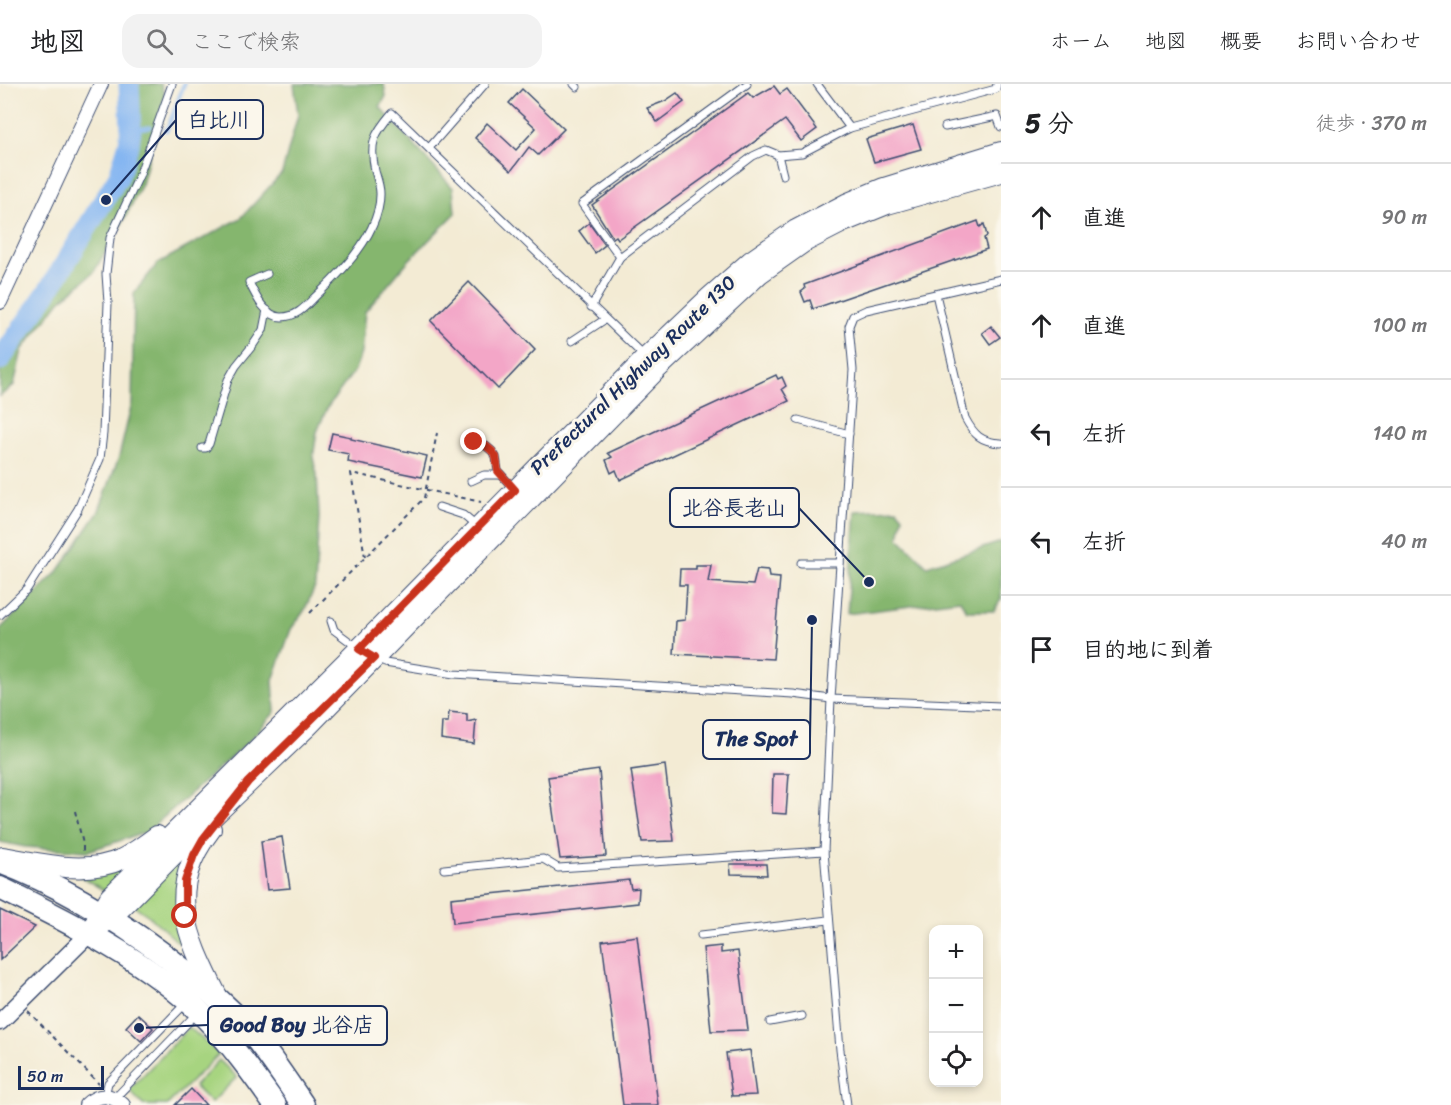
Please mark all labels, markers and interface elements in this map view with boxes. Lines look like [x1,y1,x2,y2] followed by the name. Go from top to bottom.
[122,14,542,68] search box
[30,17,86,66] text: 地図
[191,22,301,61] text: ここで検索
[1050,22,1112,60] text: ホーム
[1145,22,1187,60] text: 地図
[1220,22,1262,60] text: 概要
[1295,22,1421,60] text: お問い合わせ
[143,25,176,58] icon: search
[176,100,263,139] callout: 白比川
[1025,100,1074,146] text: 5 分
[188,101,251,139] text: 白比川
[1316,106,1427,141] text: 徒歩 · 370 m
[1082,198,1126,237] text: 直進
[1382,200,1427,235] text: 90 m
[1025,201,1058,234] icon: ahead
[521,266,745,484] street label: Prefectural Highway Route 130
[1082,306,1126,345] text: 直進
[1373,308,1427,343] text: 100 m
[1025,309,1058,342] icon: ahead
[1082,414,1126,453] text: 左折
[1373,416,1427,451] text: 140 m
[1025,417,1058,450] icon: left
[460,428,486,454] route end
[670,488,799,527] callout: 北谷長老山
[682,489,787,527] text: 北谷長老山
[1082,522,1126,561] text: 左折
[1381,524,1427,559] text: 40 m
[1025,525,1058,558] icon: left
[1082,630,1214,669] text: 目的地に到着
[1025,633,1058,666] icon: arrive
[703,720,810,759] callout: The Spot
[715,720,799,758] text: The Spot
[171,902,197,928] route start
[929,925,983,1087] map controls
[929,925,983,979] button: +
[929,979,983,1033] button: −
[208,1006,387,1045] callout: Good Boy 北谷店
[219,1006,374,1044] text: Good Boy 北谷店
[929,1033,983,1087] button: locate
[27,1062,63,1091] text: 50 m
[18,1063,104,1090] scale bar

